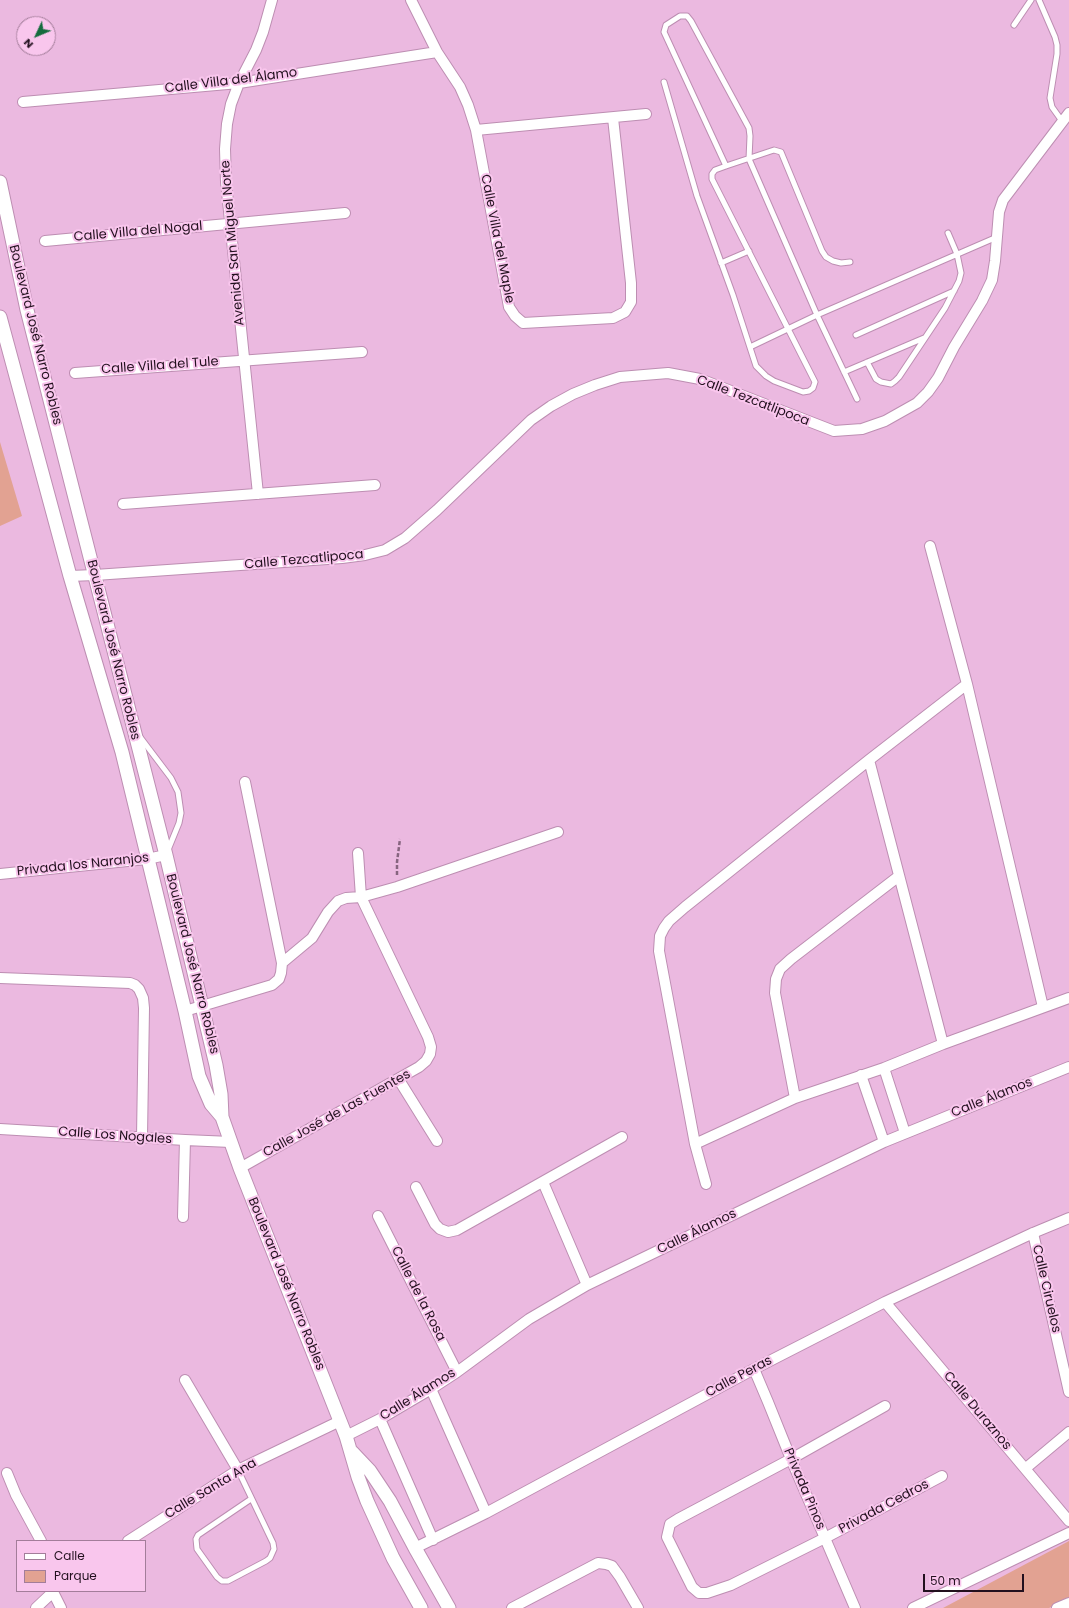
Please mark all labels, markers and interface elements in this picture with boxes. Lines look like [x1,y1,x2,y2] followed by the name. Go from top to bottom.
[16,16,56,56] north arrow
[19,35,37,52] text: N
[164,65,298,97] street label: Calle Villa del Álamo
[218,160,248,326] street label: Avenida San Miguel Norte
[477,173,517,305] street label: Calle Villa del Maple
[73,219,203,245] street label: Calle Villa del Nogal
[5,243,65,427] street label: Boulevard José Narro Robles
[101,354,219,378] street label: Calle Villa del Tule
[694,372,812,430] street label: Calle Tezcatlipoca
[244,547,364,573] street label: Calle Tezcatlipoca
[83,558,143,742] street label: Boulevard José Narro Robles
[16,850,150,880] street label: Privada los Naranjos
[162,872,222,1056] street label: Boulevard José Narro Robles
[261,1067,413,1161] street label: Calle José de Las Fuentes
[949,1075,1035,1121] street label: Calle Álamos
[58,1124,172,1148] street label: Calle Los Nogales
[244,1195,328,1373] street label: Boulevard José Narro Robles
[655,1206,739,1258] street label: Calle Álamos
[387,1244,449,1344] street label: Calle de la Rosa
[1028,1244,1064,1334] street label: Calle Ciruelos
[703,1353,775,1401] street label: Calle Peras
[377,1366,459,1424] street label: Calle Álamos
[940,1369,1014,1453] street label: Calle Duraznos
[780,1446,828,1532] street label: Privada Pinos
[162,1455,260,1523] street label: Calle Santa Ana
[836,1477,932,1537] street label: Privada Cedros
[16,1540,146,1592] legend
[54,1547,85,1564] text: Calle
[925,1566,1026,1592] scale bar
[54,1567,97,1584] text: Parque
[930,1572,961,1589] text: 50 m

